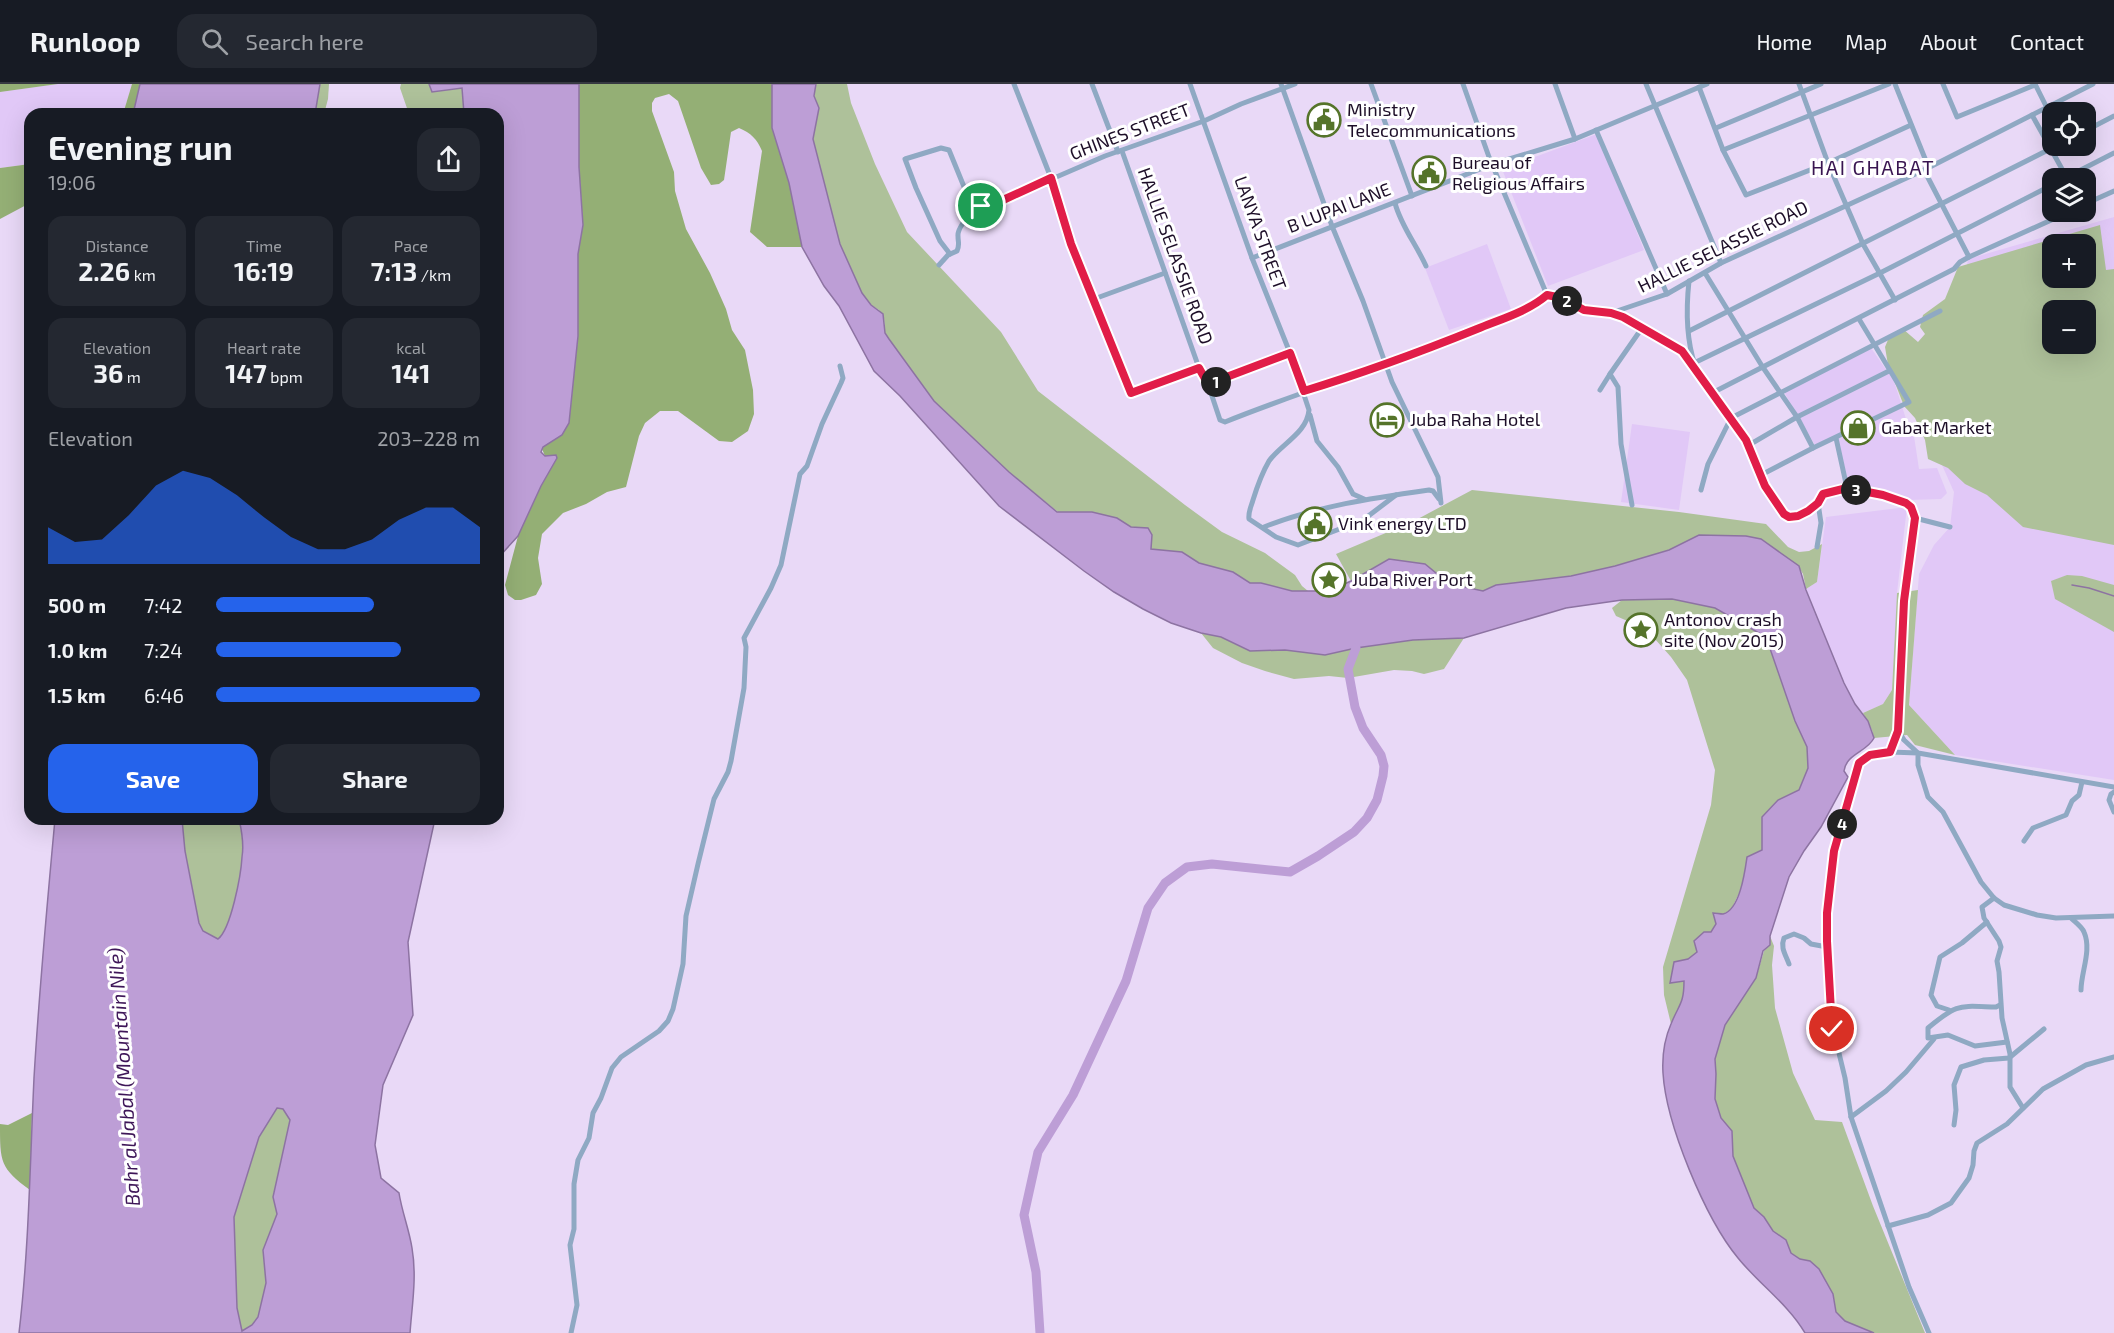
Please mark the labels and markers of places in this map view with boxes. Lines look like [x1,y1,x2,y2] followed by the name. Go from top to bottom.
[1347,98,1516,141] place label: Ministry Telecommunications
[1306,102,1342,138] public building icon: Ministry Telecommunications
[1452,151,1585,194] place label: Bureau of Religious Affairs
[1411,155,1447,191] public building icon: Bureau of Religious Affairs
[955,180,1006,231] pin
[1552,286,1582,316] pin: 2
[1201,367,1231,397] pin: 1
[1369,402,1405,438] hotel icon: Juba Raha Hotel
[1410,408,1541,430] place label: Juba Raha Hotel
[1840,410,1876,446] shop icon: Gabat Market
[1881,416,1992,438] place label: Gabat Market
[1841,475,1871,505] pin: 3
[1297,506,1333,542] public building icon: Vink energy LTD
[1338,512,1467,534] place label: Vink energy LTD
[1311,562,1347,598] place icon: Juba River Port
[1352,568,1473,590] place label: Juba River Port
[1664,608,1784,651] place label: Antonov crash site (Nov 2015)
[1623,612,1659,648] place icon: Antonov crash site (Nov 2015)
[1827,809,1857,839] pin: 4
[1806,1003,1857,1054] pin

